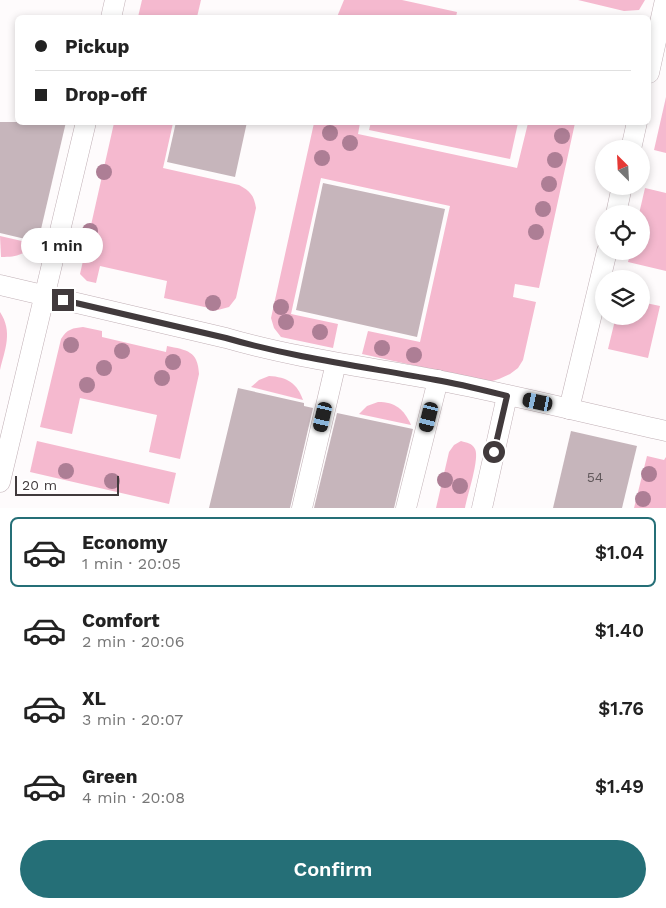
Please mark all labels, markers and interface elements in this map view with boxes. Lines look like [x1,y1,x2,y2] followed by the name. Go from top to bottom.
[65,35,129,58] text: Pickup
[65,83,147,106] text: Drop-off
[595,140,650,195] north arrow
[595,140,650,325] map controls
[595,205,650,260] button: locate
[22,228,104,262] callout: 1 min
[41,236,83,255] text: 1 min
[595,270,650,325] button: layers
[52,289,74,311] route end
[521,392,554,412] car
[312,401,333,433] car
[418,401,439,433] car
[483,441,505,463] route start
[587,469,603,485] house number: 54
[15,473,119,496] scale bar
[22,477,57,493] text: 20 m
[22,530,67,575] icon: car
[82,531,167,554] text: Economy
[595,541,644,564] text: $1.04
[82,554,181,573] text: 1 min · 20:05
[22,608,67,653] icon: car
[82,609,160,632] text: Comfort
[595,619,644,642] text: $1.40
[82,632,184,651] text: 2 min · 20:06
[22,686,67,731] icon: car
[82,687,106,710] text: XL
[598,697,644,720] text: $1.76
[82,710,183,729] text: 3 min · 20:07
[22,764,67,809] icon: car
[82,765,138,788] text: Green
[595,775,644,798] text: $1.49
[82,788,185,807] text: 4 min · 20:08
[20,840,646,898] button: Confirm

